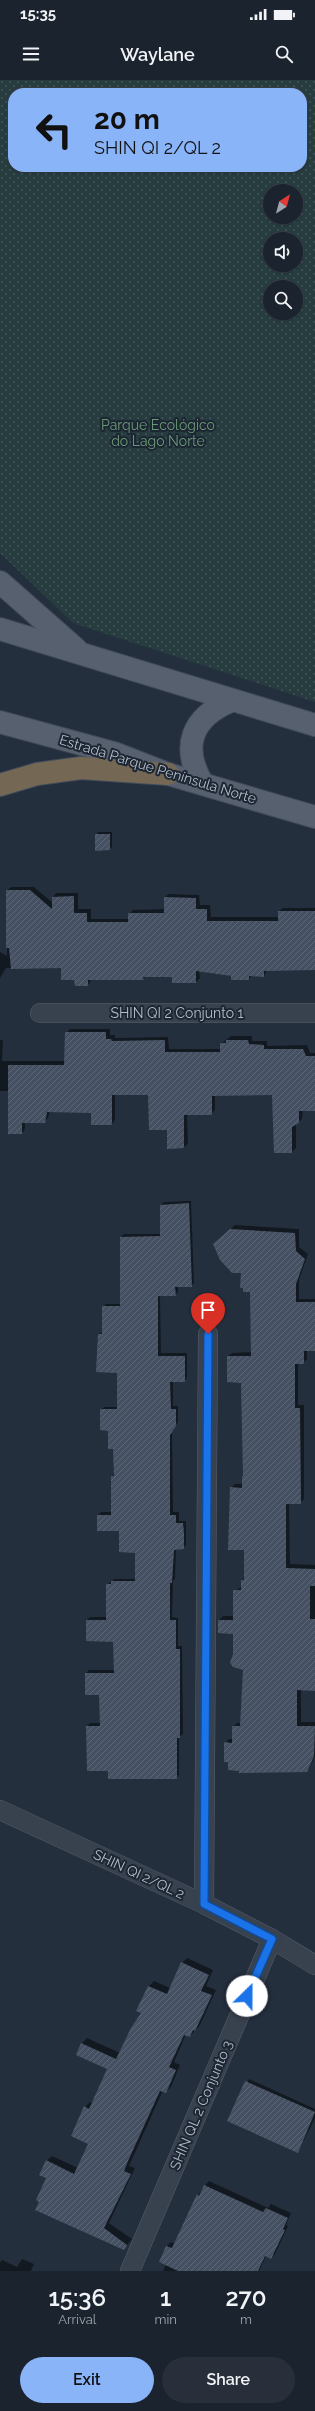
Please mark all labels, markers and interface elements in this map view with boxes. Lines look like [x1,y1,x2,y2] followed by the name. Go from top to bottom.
[20,5,56,23] text: 15:35
[20,43,42,65] icon: menu
[273,43,295,65] icon: search
[120,44,195,65] text: Waylane
[94,103,160,136] text: 20 m
[28,104,80,156] icon: left
[94,137,221,158] text: SHIN QI 2/QL 2
[263,184,303,224] north arrow
[263,184,303,320] map controls
[263,232,303,272] button: sound
[263,280,303,320] button: search
[101,417,215,449] park label: Parque Ecológico do Lago Norte
[58,731,258,807] street label: Estrada Parque Península Norte
[110,1005,244,1021] street label: SHIN QI 2 Conjunto 1
[191,1293,225,1334] pin
[197,1299,219,1321] icon: arrive
[91,1846,187,1902] street label: SHIN QI 2/QL 2
[226,1975,268,2017] position arrow
[166,2038,236,2172] street label: SHIN QL 2 Conjunto 3
[48,2283,106,2312] text: 15:36
[160,2283,171,2312] text: 1
[225,2283,266,2312] text: 270
[58,2312,96,2327] text: Arrival
[155,2312,177,2327] text: min
[240,2312,252,2327] text: m
[20,2357,154,2403] button: Exit
[162,2357,295,2403] button: Share

